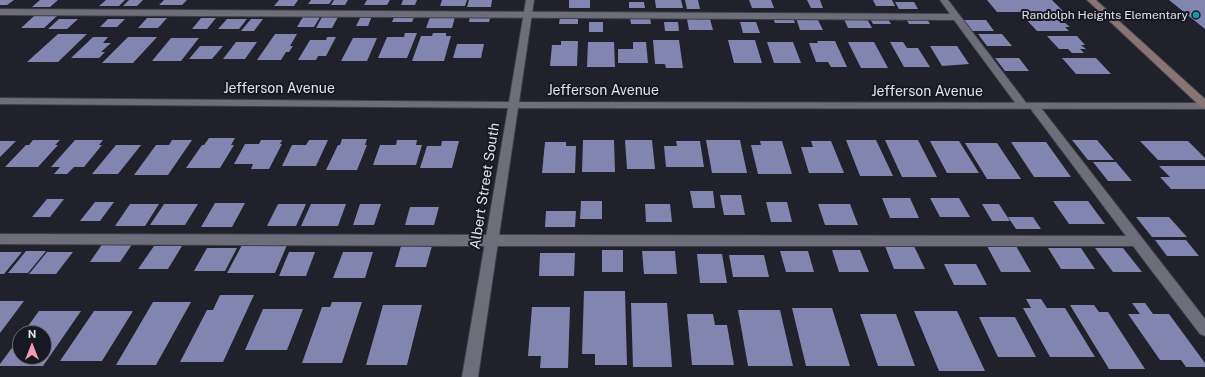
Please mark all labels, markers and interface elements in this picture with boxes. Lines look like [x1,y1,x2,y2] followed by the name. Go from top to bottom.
[1022,8,1188,22] place label: Randolph Heights Elementary
[1191,10,1201,20] marker: Randolph Heights Elementary
[223,81,335,97] street label: Jefferson Avenue
[547,83,659,99] street label: Jefferson Avenue
[871,84,983,100] street label: Jefferson Avenue
[467,122,503,250] street label: Albert Street South
[12,325,52,365] north arrow
[28,328,36,340] text: N

